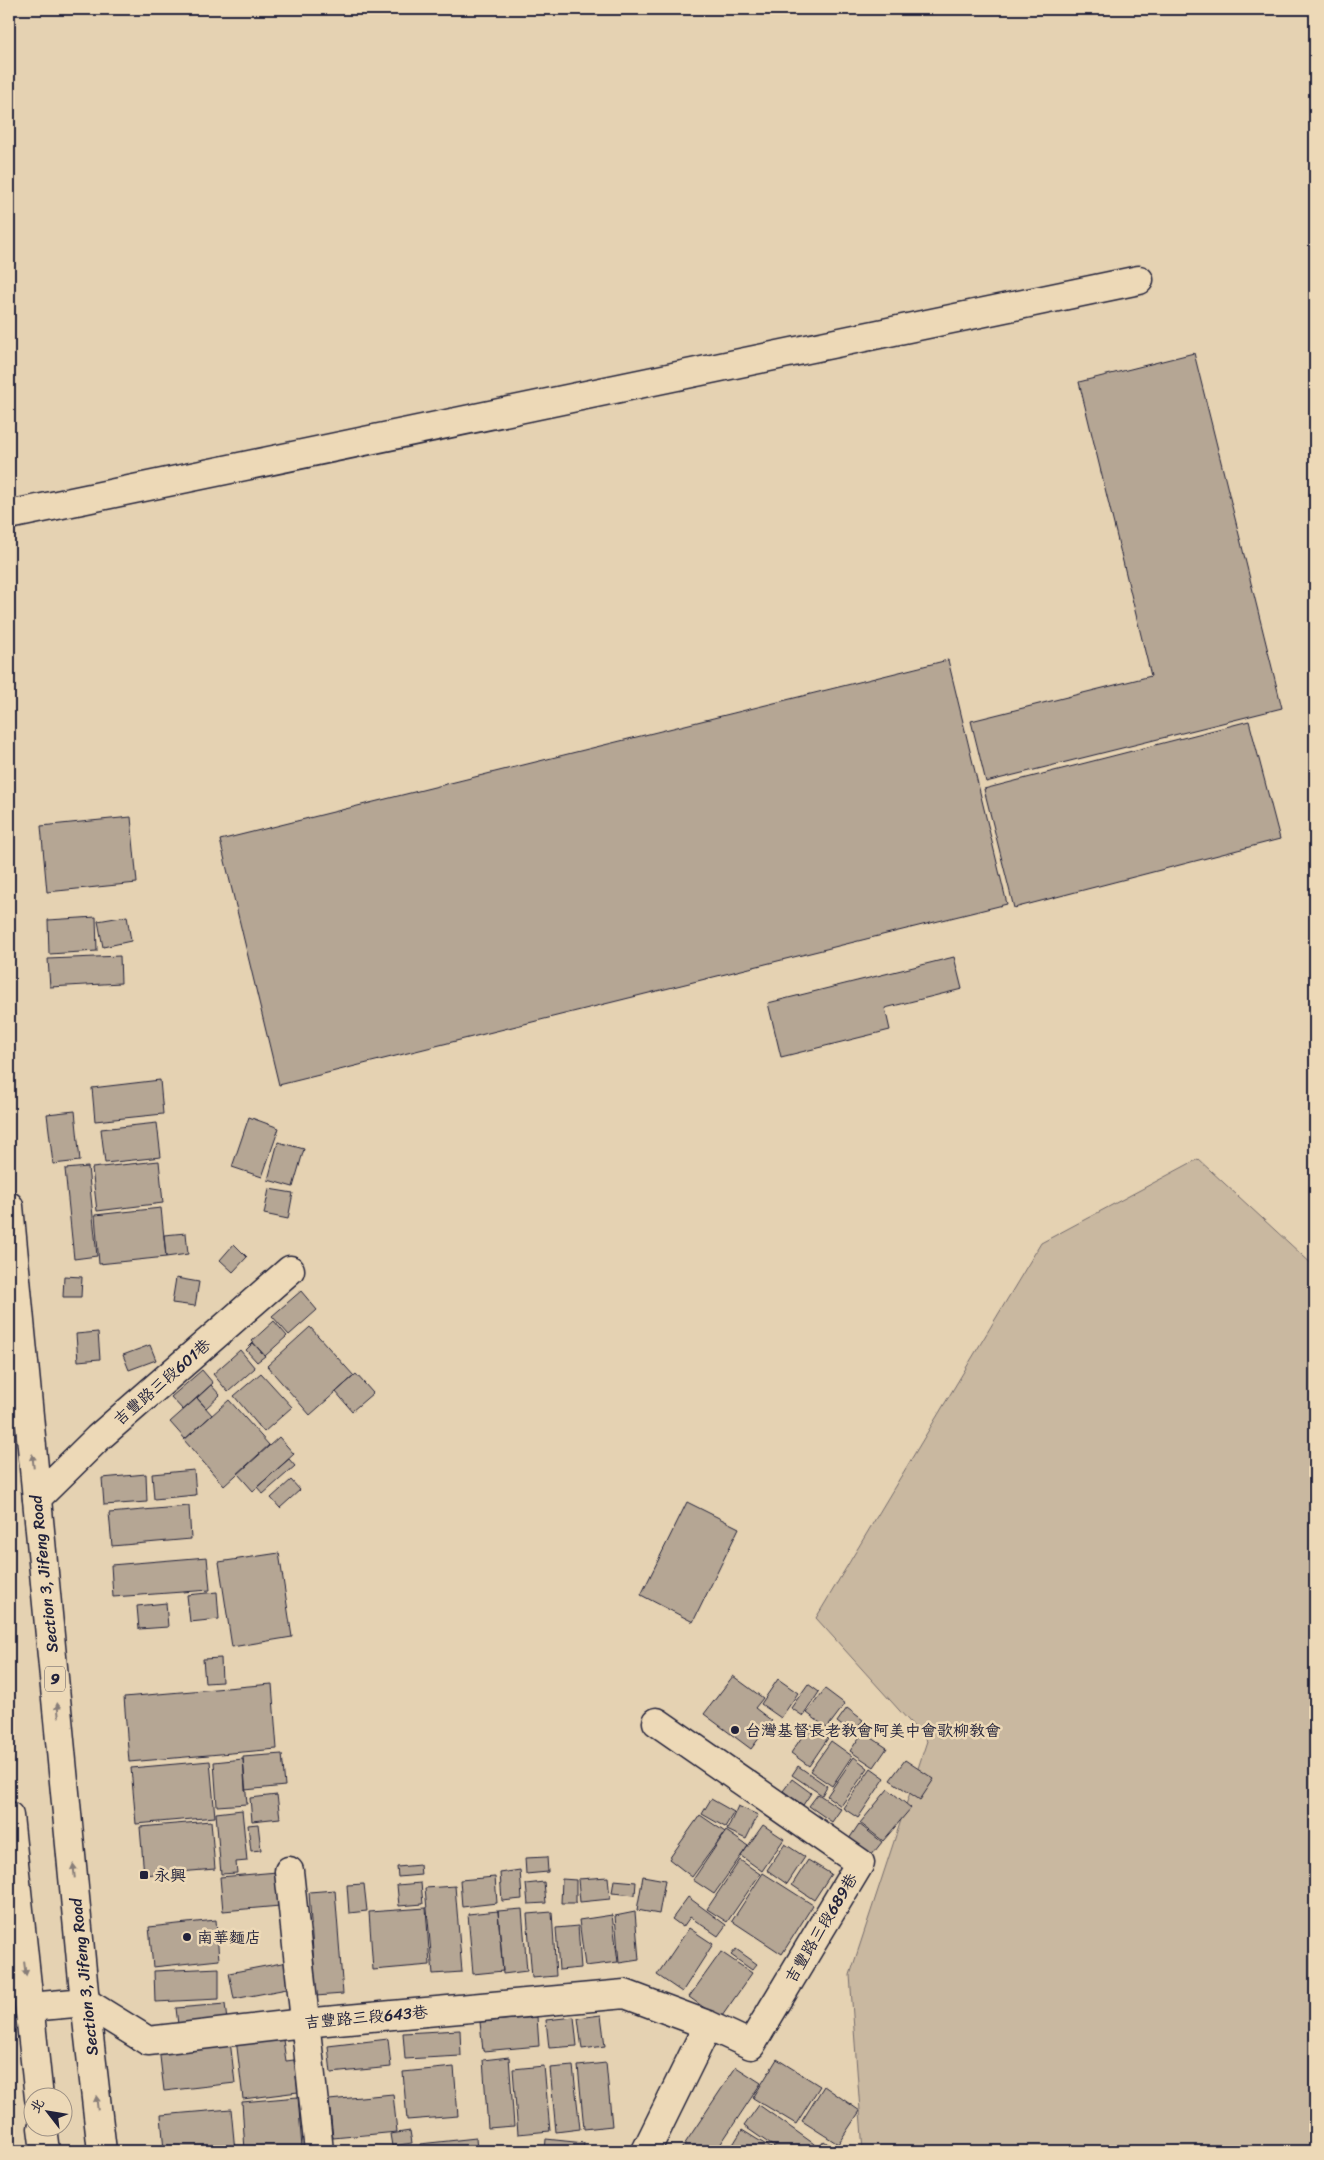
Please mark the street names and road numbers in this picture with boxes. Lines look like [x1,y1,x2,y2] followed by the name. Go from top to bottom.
[106,1331,218,1433] street label: 吉豐路三段601巷
[21,1492,67,1654] street label: Section 3, Jifeng Road
[45,1666,65,1692] road number: 9
[776,1867,866,1989] street label: 吉豐路三段689巷
[61,1895,107,2057] street label: Section 3, Jifeng Road
[303,1997,429,2037] street label: 吉豐路三段643巷

